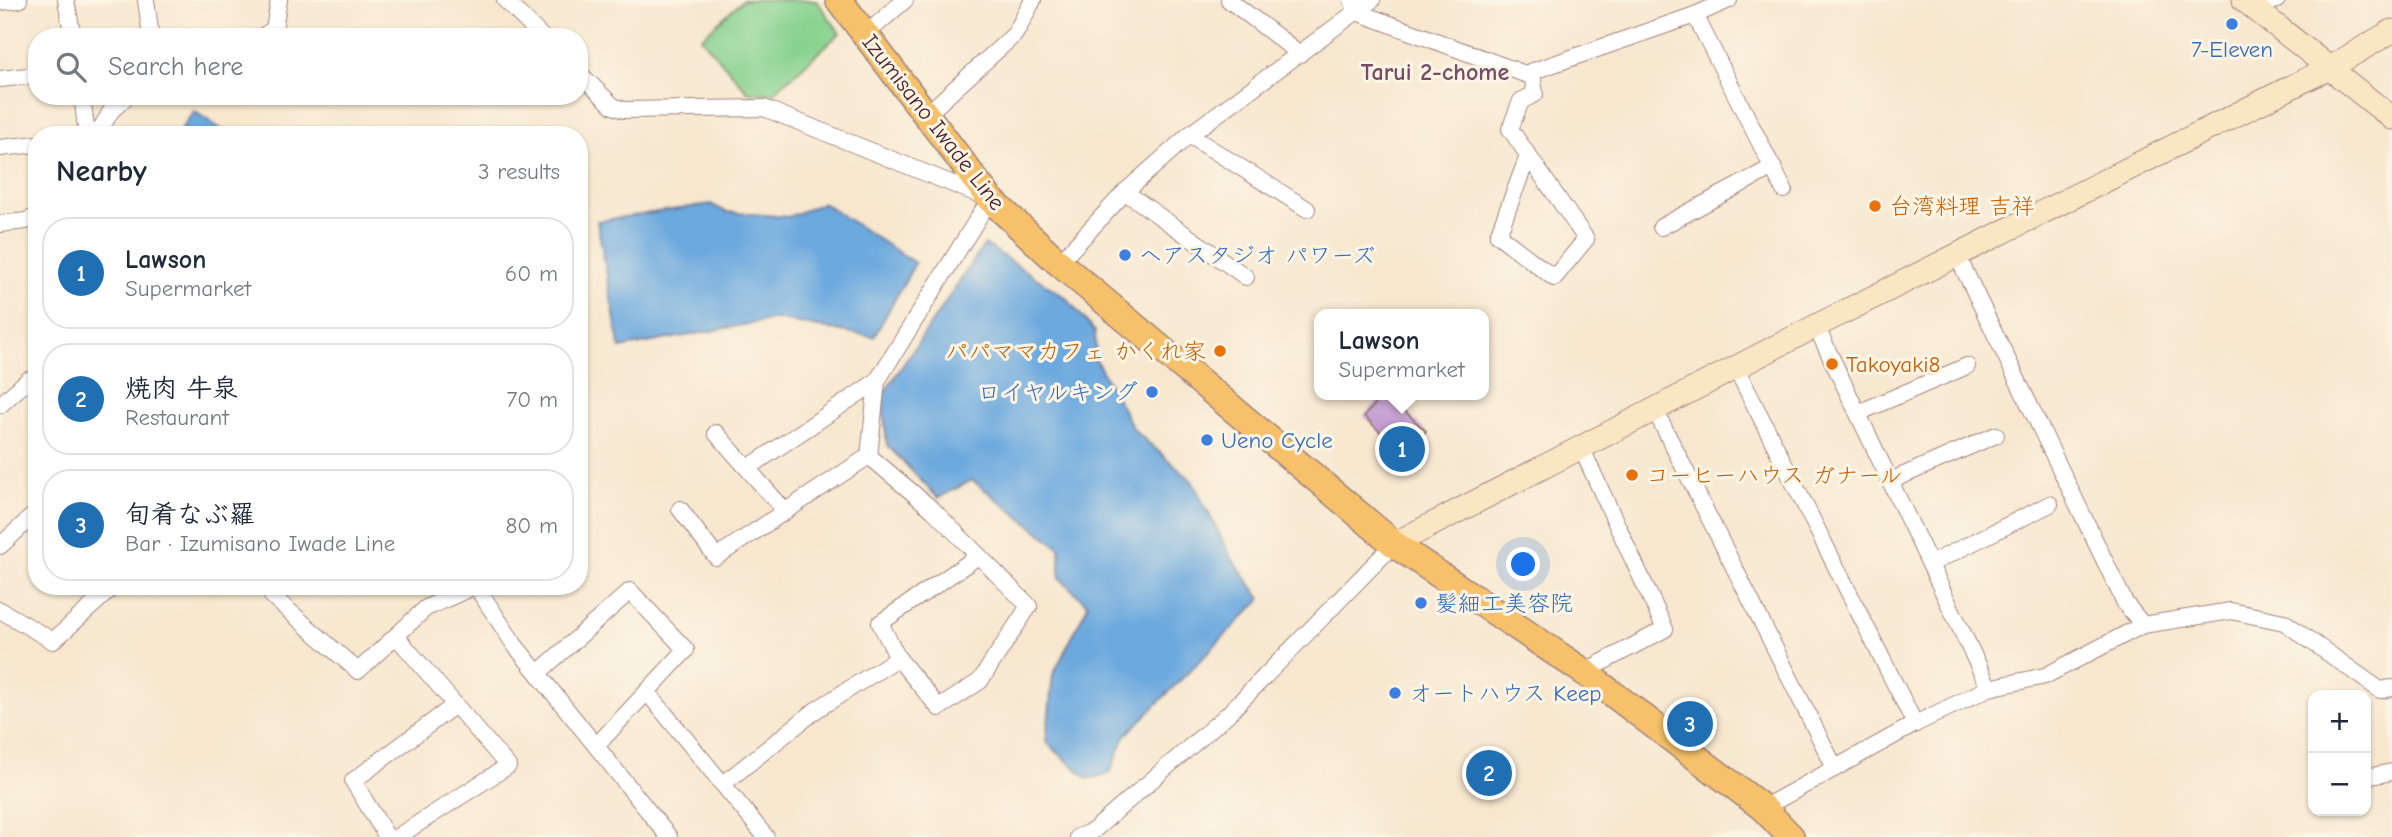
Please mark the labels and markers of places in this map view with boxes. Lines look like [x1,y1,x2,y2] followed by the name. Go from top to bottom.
[2224,16,2240,32] marker: 7-Eleven
[2191,36,2273,63] place label: 7-Eleven
[1889,193,2035,220] place label: 台湾料理 吉祥
[1867,198,1883,214] marker: 台湾料理 吉祥
[1139,242,1375,269] place label: ヘアスタジオ パワーズ
[1117,247,1133,263] marker: ヘアスタジオ パワーズ
[945,338,1206,365] place label: パパママカフェ かくれ家
[1212,343,1228,359] marker: パパママカフェ かくれ家
[1846,351,1940,378] place label: Takoyaki8
[1824,356,1840,372] marker: Takoyaki8
[977,379,1138,406] place label: ロイヤルキング
[1144,384,1160,400] marker: ロイヤルキング
[1379,423,1425,475] pin: 1
[1221,427,1333,454] place label: Ueno Cycle
[1199,432,1215,448] marker: Ueno Cycle
[1646,462,1903,489] place label: コーヒーハウス ガナール
[1624,467,1640,483] marker: コーヒーハウス ガナール
[1435,590,1573,617] place label: 髪細工美容院
[1413,595,1429,611] marker: 髪細工美容院
[1409,680,1601,707] place label: オートハウス Keep
[1387,685,1403,701] marker: オートハウス Keep
[1667,698,1713,750] pin: 3
[1466,747,1512,799] pin: 2

